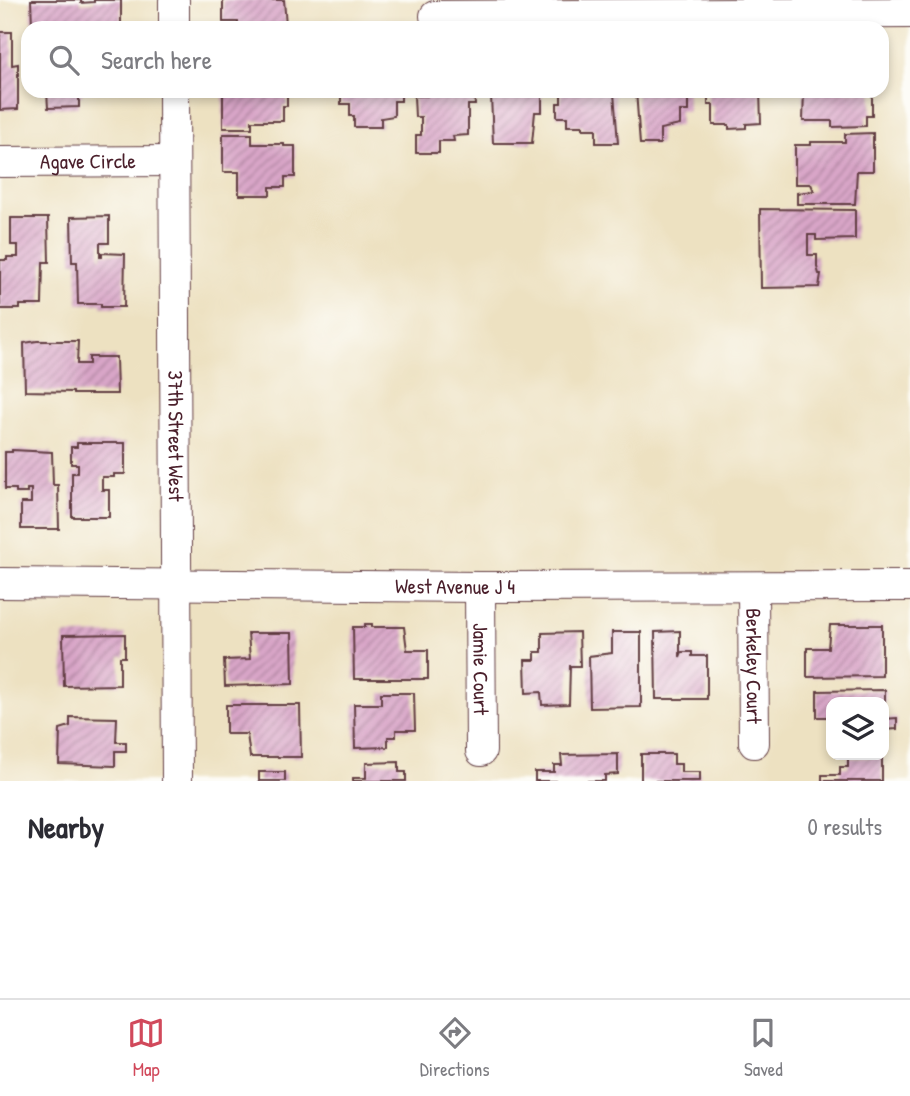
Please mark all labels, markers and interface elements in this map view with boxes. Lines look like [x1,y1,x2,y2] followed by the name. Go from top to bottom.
[21,21,889,98] search box
[45,41,83,79] icon: search
[101,42,212,77] text: Search here
[40,146,136,176] street label: Agave Circle
[161,370,191,502] street label: 37th Street West
[395,571,515,601] street label: West Avenue J 4
[739,608,769,725] street label: Berkeley Court
[466,623,496,716] street label: Jamie Court
[826,697,889,760] map controls
[826,697,889,760] button: layers
[28,807,104,847] text: Nearby
[807,811,882,842] text: 0 results
[127,1014,165,1082] tab: Map
[420,1014,490,1082] tab: Directions
[744,1014,783,1082] tab: Saved

